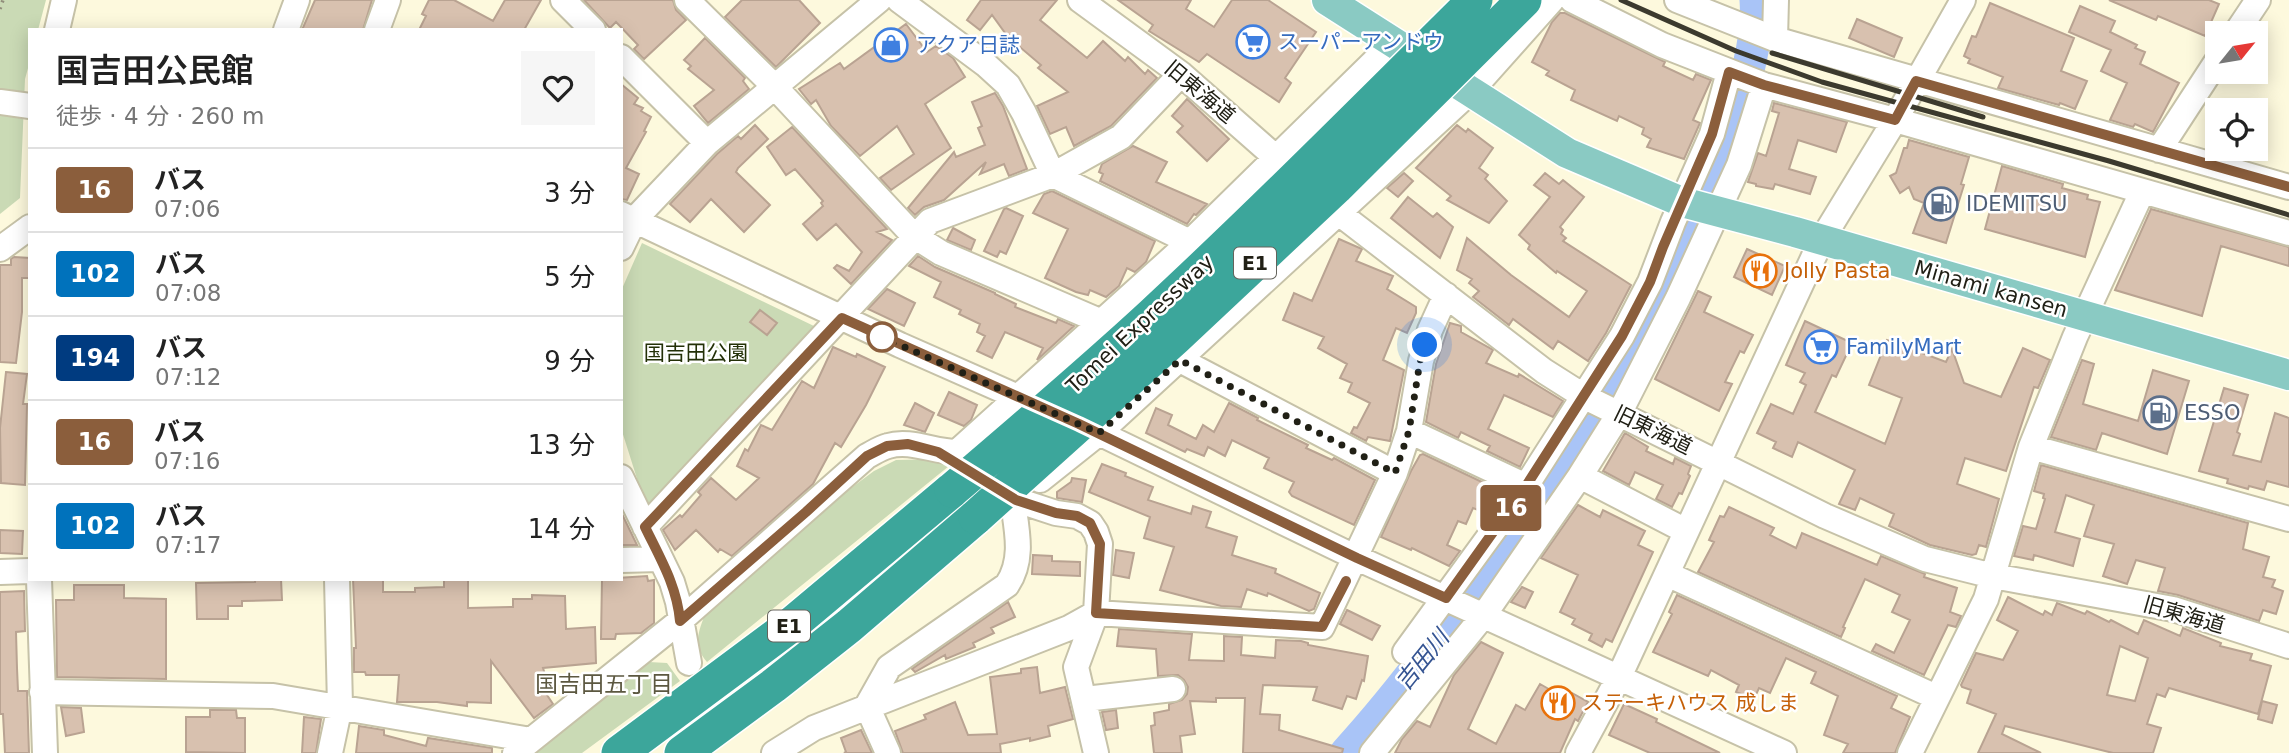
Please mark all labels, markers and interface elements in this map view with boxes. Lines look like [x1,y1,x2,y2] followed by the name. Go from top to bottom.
[2205,21,2268,84] north arrow
[2205,21,2268,161] map controls
[1234,23,1272,61] supermarket icon: スーパーアンドウ
[872,26,910,64] shop icon: アクア日誌
[1278,30,1444,54] place label: スーパーアンドウ
[916,33,1020,57] place label: アクア日誌
[56,51,254,90] text: 国吉田公民館
[521,51,595,125] button: heart
[1160,56,1240,128] street label: 旧東海道
[2205,98,2268,161] button: locate
[56,103,264,129] text: 徒歩 · 4 分 · 260 m
[154,165,206,195] text: バス
[78,176,111,204] text: 16
[544,178,595,208] text: 3 分
[1922,185,1960,223] fuel station icon: IDEMITSU
[1966,192,2067,216] place label: IDEMITSU
[154,196,220,222] text: 07:06
[1234,247,1276,278] road number: E1
[155,249,207,279] text: バス
[1061,250,1219,399] street label: Tomei Expressway
[1741,252,1779,290] restaurant icon: Jolly Pasta
[1912,256,2070,322] street label: Minami kansen
[1782,259,1890,283] place label: Jolly Pasta
[70,260,120,288] text: 102
[544,262,595,292] text: 5 分
[155,280,221,306] text: 07:08
[867,322,897,352] unlabelled marker
[1407,327,1442,362] your location
[1802,328,1840,366] supermarket icon: FamilyMart
[155,333,207,363] text: バス
[1846,335,1961,359] place label: FamilyMart
[644,341,749,365] park label: 国吉田公園
[70,344,120,372] text: 194
[544,346,595,376] text: 9 分
[155,364,221,390] text: 07:12
[2141,394,2179,432] fuel station icon: ESSO
[1610,401,1696,459] street label: 旧東海道
[2184,401,2240,425] place label: ESSO
[154,417,206,447] text: バス
[78,428,111,456] text: 16
[528,430,595,460] text: 13 分
[154,448,220,474] text: 07:16
[1480,485,1542,531] line badge: 16
[1494,494,1528,522] text: 16
[155,501,207,531] text: バス
[70,512,120,540] text: 102
[528,514,595,544] text: 14 分
[155,532,221,558] text: 07:17
[2140,592,2228,638] street label: 旧東海道
[768,610,810,642] road number: E1
[1390,623,1456,695] water label: 吉田川
[535,671,673,697] district label: 国吉田五丁目
[1539,684,1577,722] restaurant icon: ステーキハウス 成しま
[1582,691,1799,715] place label: ステーキハウス 成しま

